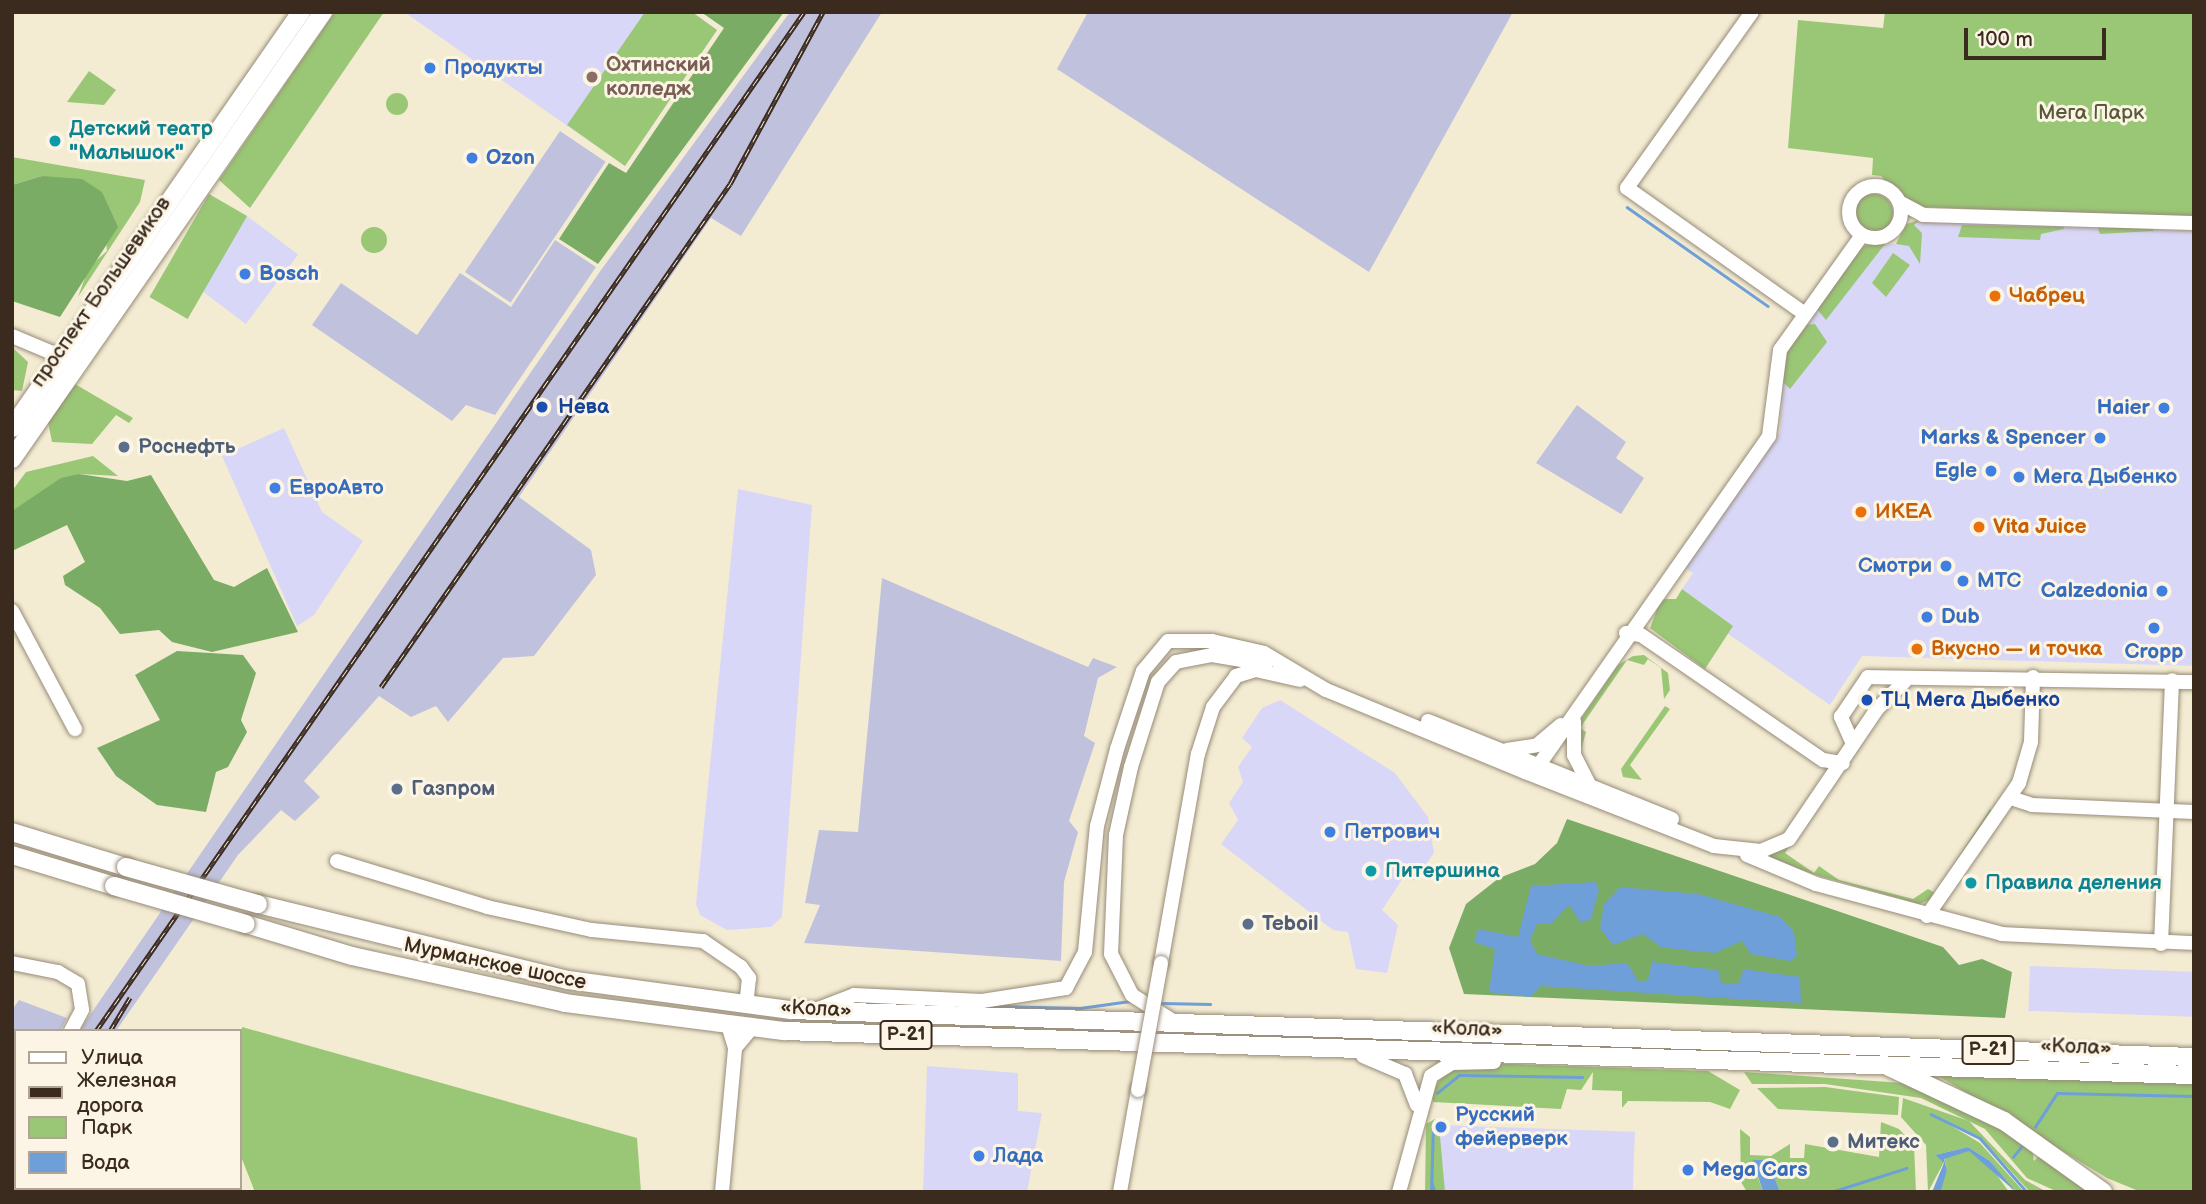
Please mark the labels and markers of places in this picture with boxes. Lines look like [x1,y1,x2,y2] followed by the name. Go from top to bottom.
[606,52,711,102] place label: Охтинский колледж
[444,55,543,81] place label: Продукты
[422,60,438,76] marker: Продукты
[584,69,600,85] marker: Охтинский колледж
[69,116,213,166] place label: Детский театр "Малышок"
[47,133,63,149] marker: Детский театр "Малышок"
[486,145,535,171] place label: Ozon
[464,150,480,166] marker: Ozon
[259,261,319,287] place label: Bosch
[237,266,253,282] marker: Bosch
[2009,283,2085,309] place label: Чабрец
[1987,288,2003,304] marker: Чабрец
[558,394,609,420] place label: Нева
[2097,395,2150,421] place label: Haier
[532,397,552,417] marker: Нева
[2156,400,2172,416] marker: Haier
[1920,425,2086,451] place label: Marks & Spencer
[2092,430,2108,446] marker: Marks & Spencer
[138,434,235,460] place label: Роснефть
[116,439,132,455] marker: Роснефть
[1934,458,1977,484] place label: Egle
[1983,463,1999,479] marker: Egle
[2033,464,2177,490] place label: Мега Дыбенко
[2011,469,2027,485] marker: Мега Дыбенко
[289,475,384,501] place label: ЕвроАвто
[267,480,283,496] marker: ЕвроАвто
[1875,499,1932,525] place label: ИКЕА
[1853,504,1869,520] marker: ИКЕА
[1993,514,2087,540] place label: Vita Juice
[1971,519,1987,535] marker: Vita Juice
[1858,553,1932,579] place label: Смотри
[1938,558,1954,574] marker: Смотри
[1977,568,2021,594] place label: МТС
[1955,573,1971,589] marker: МТС
[2041,578,2148,604] place label: Calzedonia
[2154,583,2170,599] marker: Calzedonia
[1941,604,1980,630] place label: Dub
[1919,609,1935,625] marker: Dub
[2146,620,2162,636] marker: Cropp
[1931,636,2102,662] place label: Вкусно — и точка
[2125,639,2183,665] place label: Cropp
[1909,641,1925,657] marker: Вкусно — и точка
[1881,687,2060,713] place label: ТЦ Мега Дыбенко
[1859,692,1875,708] marker: ТЦ Мега Дыбенко
[411,776,495,802] place label: Газпром
[389,781,405,797] marker: Газпром
[1344,819,1440,845] place label: Петрович
[1322,824,1338,840] marker: Петрович
[1385,858,1500,884] place label: Питершина
[1363,863,1379,879] marker: Питершина
[1985,870,2162,896] place label: Правила деления
[1963,875,1979,891] marker: Правила деления
[1262,911,1318,937] place label: Teboil
[1240,916,1256,932] marker: Teboil
[1455,1102,1568,1152] place label: Русский фейерверк
[1433,1119,1449,1135] marker: Русский фейерверк
[1847,1129,1920,1155] place label: Митекс
[1825,1134,1841,1150] marker: Митекс
[993,1143,1043,1169] place label: Лада
[971,1148,987,1164] marker: Лада
[1702,1157,1807,1183] place label: Mega Cars
[1680,1162,1696,1178] marker: Mega Cars

